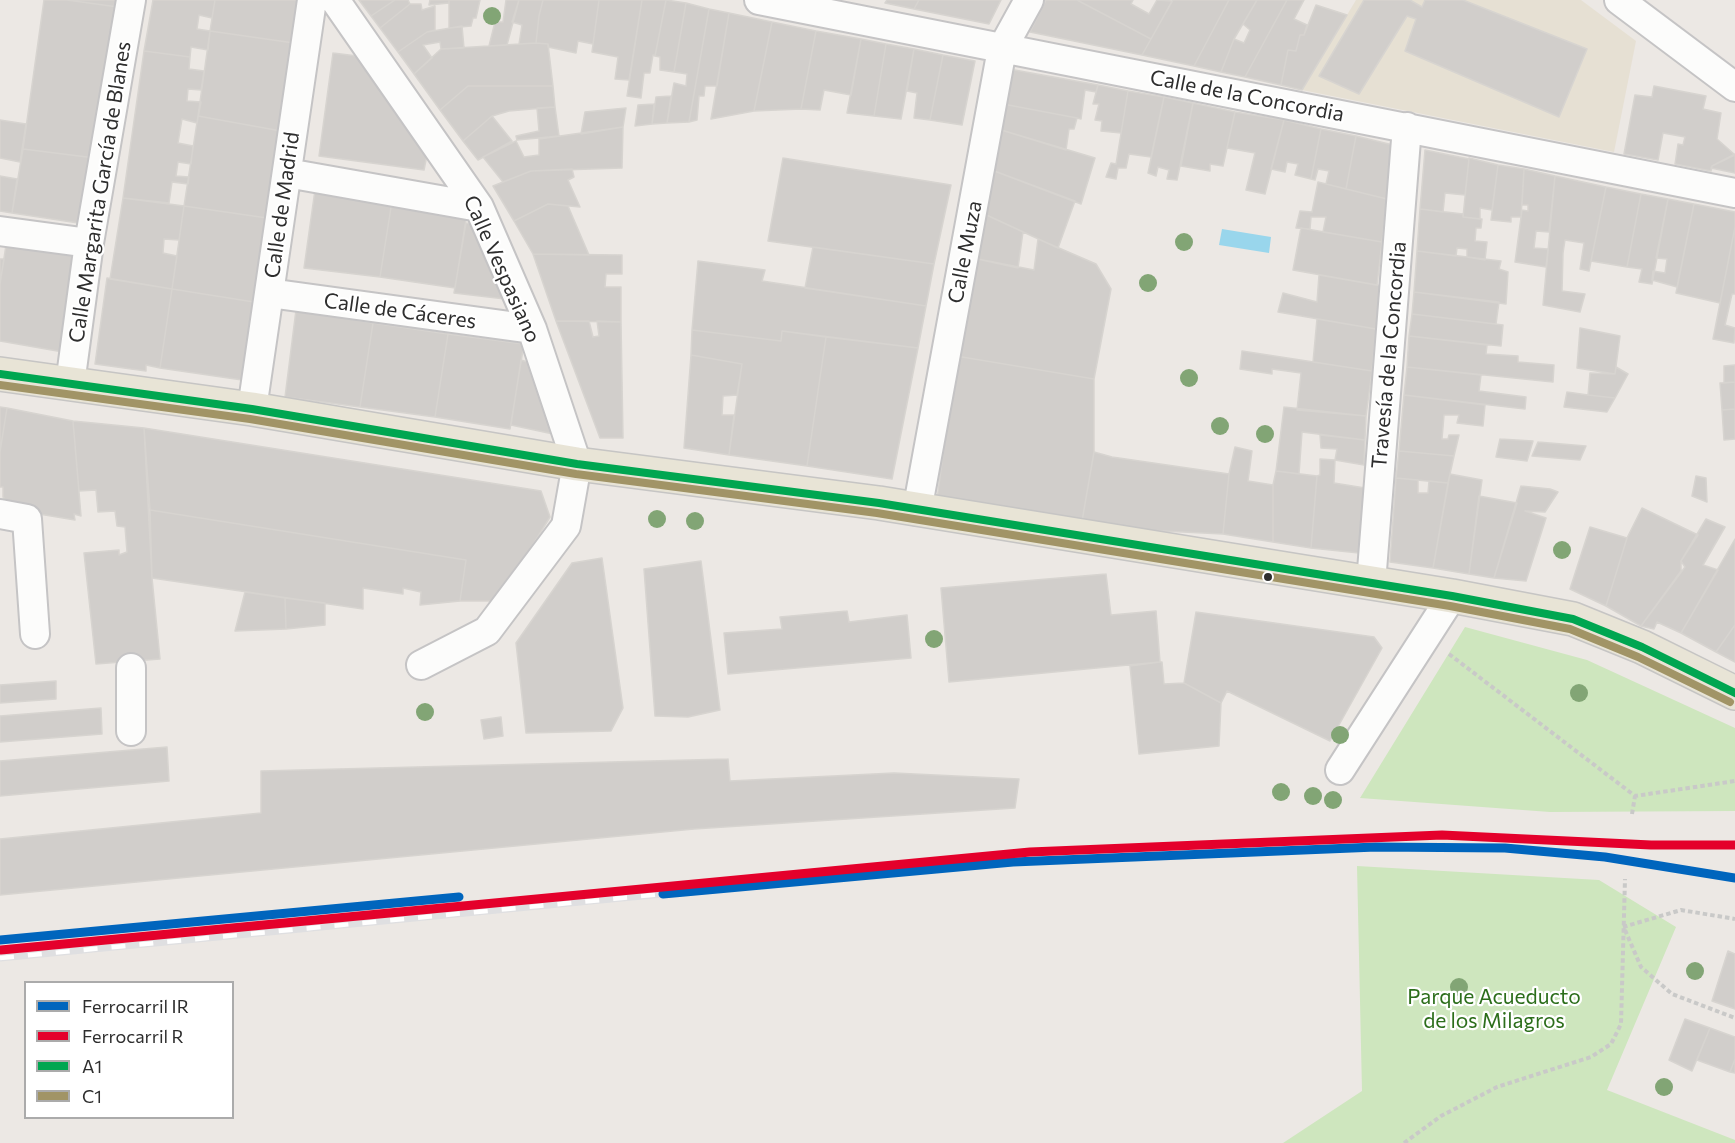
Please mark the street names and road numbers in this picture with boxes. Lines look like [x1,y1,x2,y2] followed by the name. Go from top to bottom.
[64,39,136,345] street label: Calle Margarita García de Blanes
[1148,65,1346,127] street label: Calle de la Concordia
[259,130,305,280] street label: Calle de Madrid
[458,191,546,347] street label: Calle Vespasiano
[943,198,987,306] street label: Calle Muza
[1367,240,1411,470] street label: Travesía de la Concordia
[322,288,478,334] street label: Calle de Cáceres

